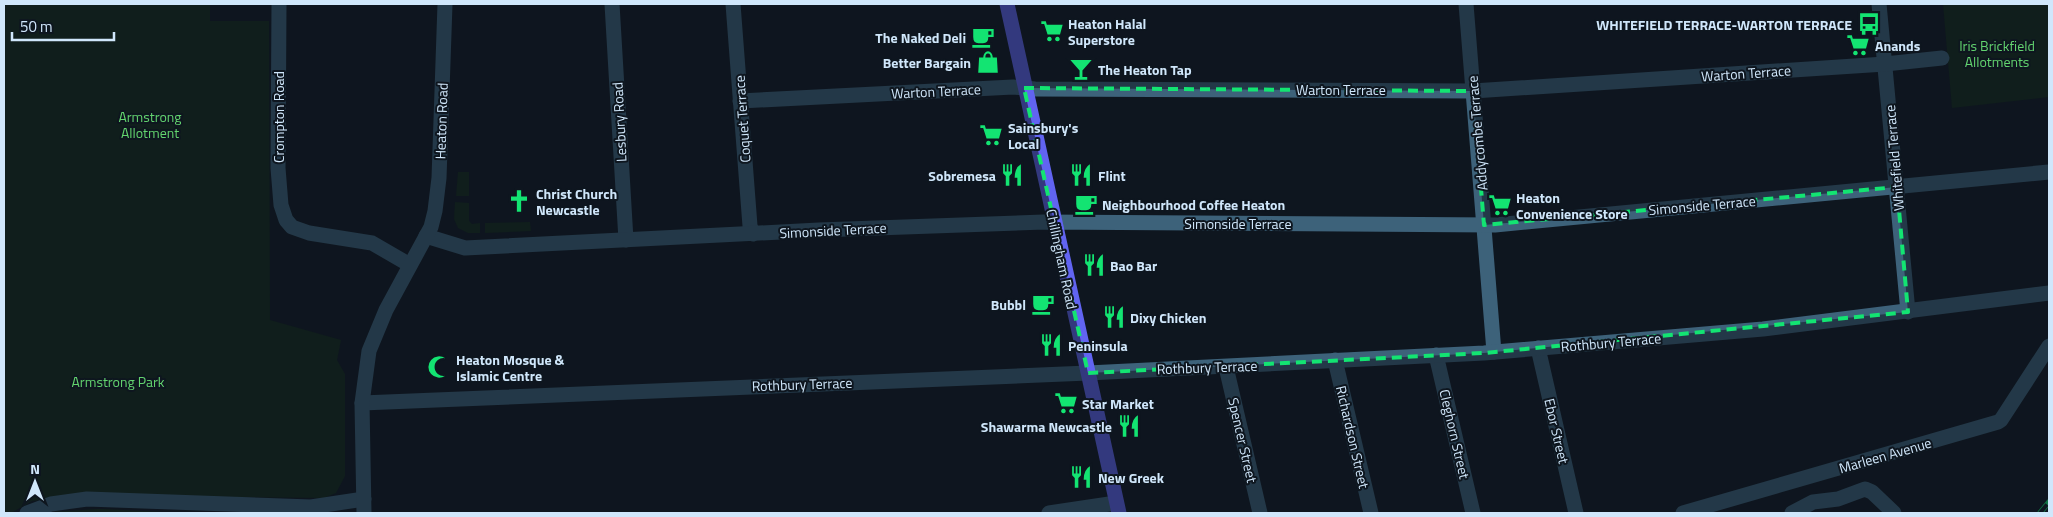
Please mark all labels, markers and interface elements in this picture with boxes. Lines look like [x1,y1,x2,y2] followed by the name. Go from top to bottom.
[12,10,115,42] scale bar
[1856,11,1882,37] bus stop icon: WHITEFIELD TERRACE-WARTON TERRACE
[1068,13,1146,50] place label: Heaton Halal Superstore
[1596,14,1852,35] place label: WHITEFIELD TERRACE-WARTON TERRACE
[20,15,53,38] text: 50 m
[1039,18,1065,44] supermarket icon: Heaton Halal Superstore
[970,24,996,50] cafe icon: The Naked Deli
[875,27,966,48] place label: The Naked Deli
[1845,32,1871,58] supermarket icon: Anands
[1875,35,1921,56] place label: Anands
[1959,35,2035,72] park label: Iris Brickfield Allotments
[975,49,1001,75] shop icon: Better Bargain
[883,52,971,73] place label: Better Bargain
[1068,56,1094,82] bar icon: The Heaton Tap
[1098,59,1192,80] place label: The Heaton Tap
[1700,59,1792,87] street label: Warton Terrace
[268,71,289,163] street label: Crompton Road
[728,75,756,163] street label: Coquet Terrace
[1462,75,1492,191] street label: Addycombe Terrace
[891,78,981,104] street label: Warton Terrace
[1296,79,1386,100] street label: Warton Terrace
[606,81,632,163] street label: Lesbury Road
[429,82,453,160] street label: Heaton Road
[1879,104,1909,212] street label: Whitefield Terrace
[118,106,182,143] park label: Armstrong Allotment
[1008,117,1079,154] place label: Sainsbury's Local
[978,122,1004,148] supermarket icon: Sainsbury's Local
[999,162,1025,188] restaurant icon: Sobremesa
[1068,162,1094,188] restaurant icon: Flint
[928,165,996,186] place label: Sobremesa
[1098,165,1126,186] place label: Flint
[536,183,617,220] place label: Christ Church Newcastle
[1516,187,1628,224] place label: Heaton Convenience Store
[506,188,532,214] church icon: Christ Church Newcastle
[1648,190,1756,220] street label: Simonside Terrace
[1073,191,1099,217] cafe icon: Neighbourhood Coffee Heaton
[1487,192,1513,218] supermarket icon: Heaton Convenience Store
[1102,194,1285,215] place label: Neighbourhood Coffee Heaton
[1041,207,1083,311] street label: Chillingham Road
[1184,213,1292,234] street label: Simonside Terrace
[779,217,887,243] street label: Simonside Terrace
[1081,252,1107,278] restaurant icon: Bao Bar
[1110,255,1157,276] place label: Bao Bar
[1030,291,1056,317] cafe icon: Bubbl
[991,294,1026,315] place label: Bubbl
[1101,304,1127,330] restaurant icon: Dixy Chicken
[1130,307,1206,328] place label: Dixy Chicken
[1560,327,1662,357] street label: Rothbury Terrace
[1038,332,1064,358] restaurant icon: Peninsula
[1068,335,1128,356] place label: Peninsula
[456,349,565,386] place label: Heaton Mosque & Islamic Centre
[426,354,452,380] mosque icon: Heaton Mosque & Islamic Centre
[1156,355,1258,379] street label: Rothbury Terrace
[71,371,165,392] park label: Armstrong Park
[751,372,853,396] street label: Rothbury Terrace
[1331,383,1375,491] street label: Richardson Street
[1434,387,1476,481] street label: Cleghorn Street
[1053,390,1079,416] supermarket icon: Star Market
[1082,393,1154,414] place label: Star Market
[1223,395,1263,485] street label: Spencer Street
[1539,396,1575,466] street label: Ebor Street
[1116,413,1142,439] restaurant icon: Shawarma Newcastle
[981,416,1112,437] place label: Shawarma Newcastle
[1836,432,1934,478] street label: Marleen Avenue
[10,457,60,507] north arrow
[30,458,40,479] text: N
[1068,464,1094,490] restaurant icon: New Greek
[1098,467,1165,488] place label: New Greek

